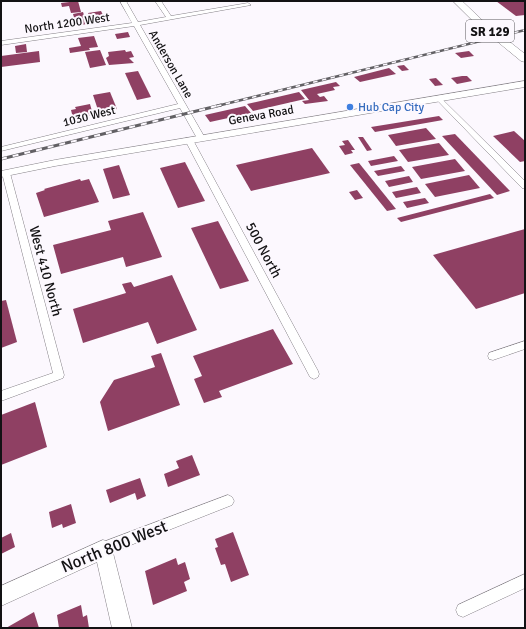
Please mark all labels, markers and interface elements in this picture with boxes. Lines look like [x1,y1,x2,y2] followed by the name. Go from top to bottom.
[23,10,111,37] street label: North 1200 West
[466,20,514,42] road number: SR 129
[145,28,196,101] street label: Anderson Lane
[358,100,425,115] place label: Hub Cap City
[227,102,295,129] street label: Geneva Road
[345,102,355,112] marker: Hub Cap City
[61,103,117,130] street label: 1030 West
[242,220,285,281] street label: 500 North
[25,224,66,318] street label: West 410 North
[58,516,171,577] street label: North 800 West

